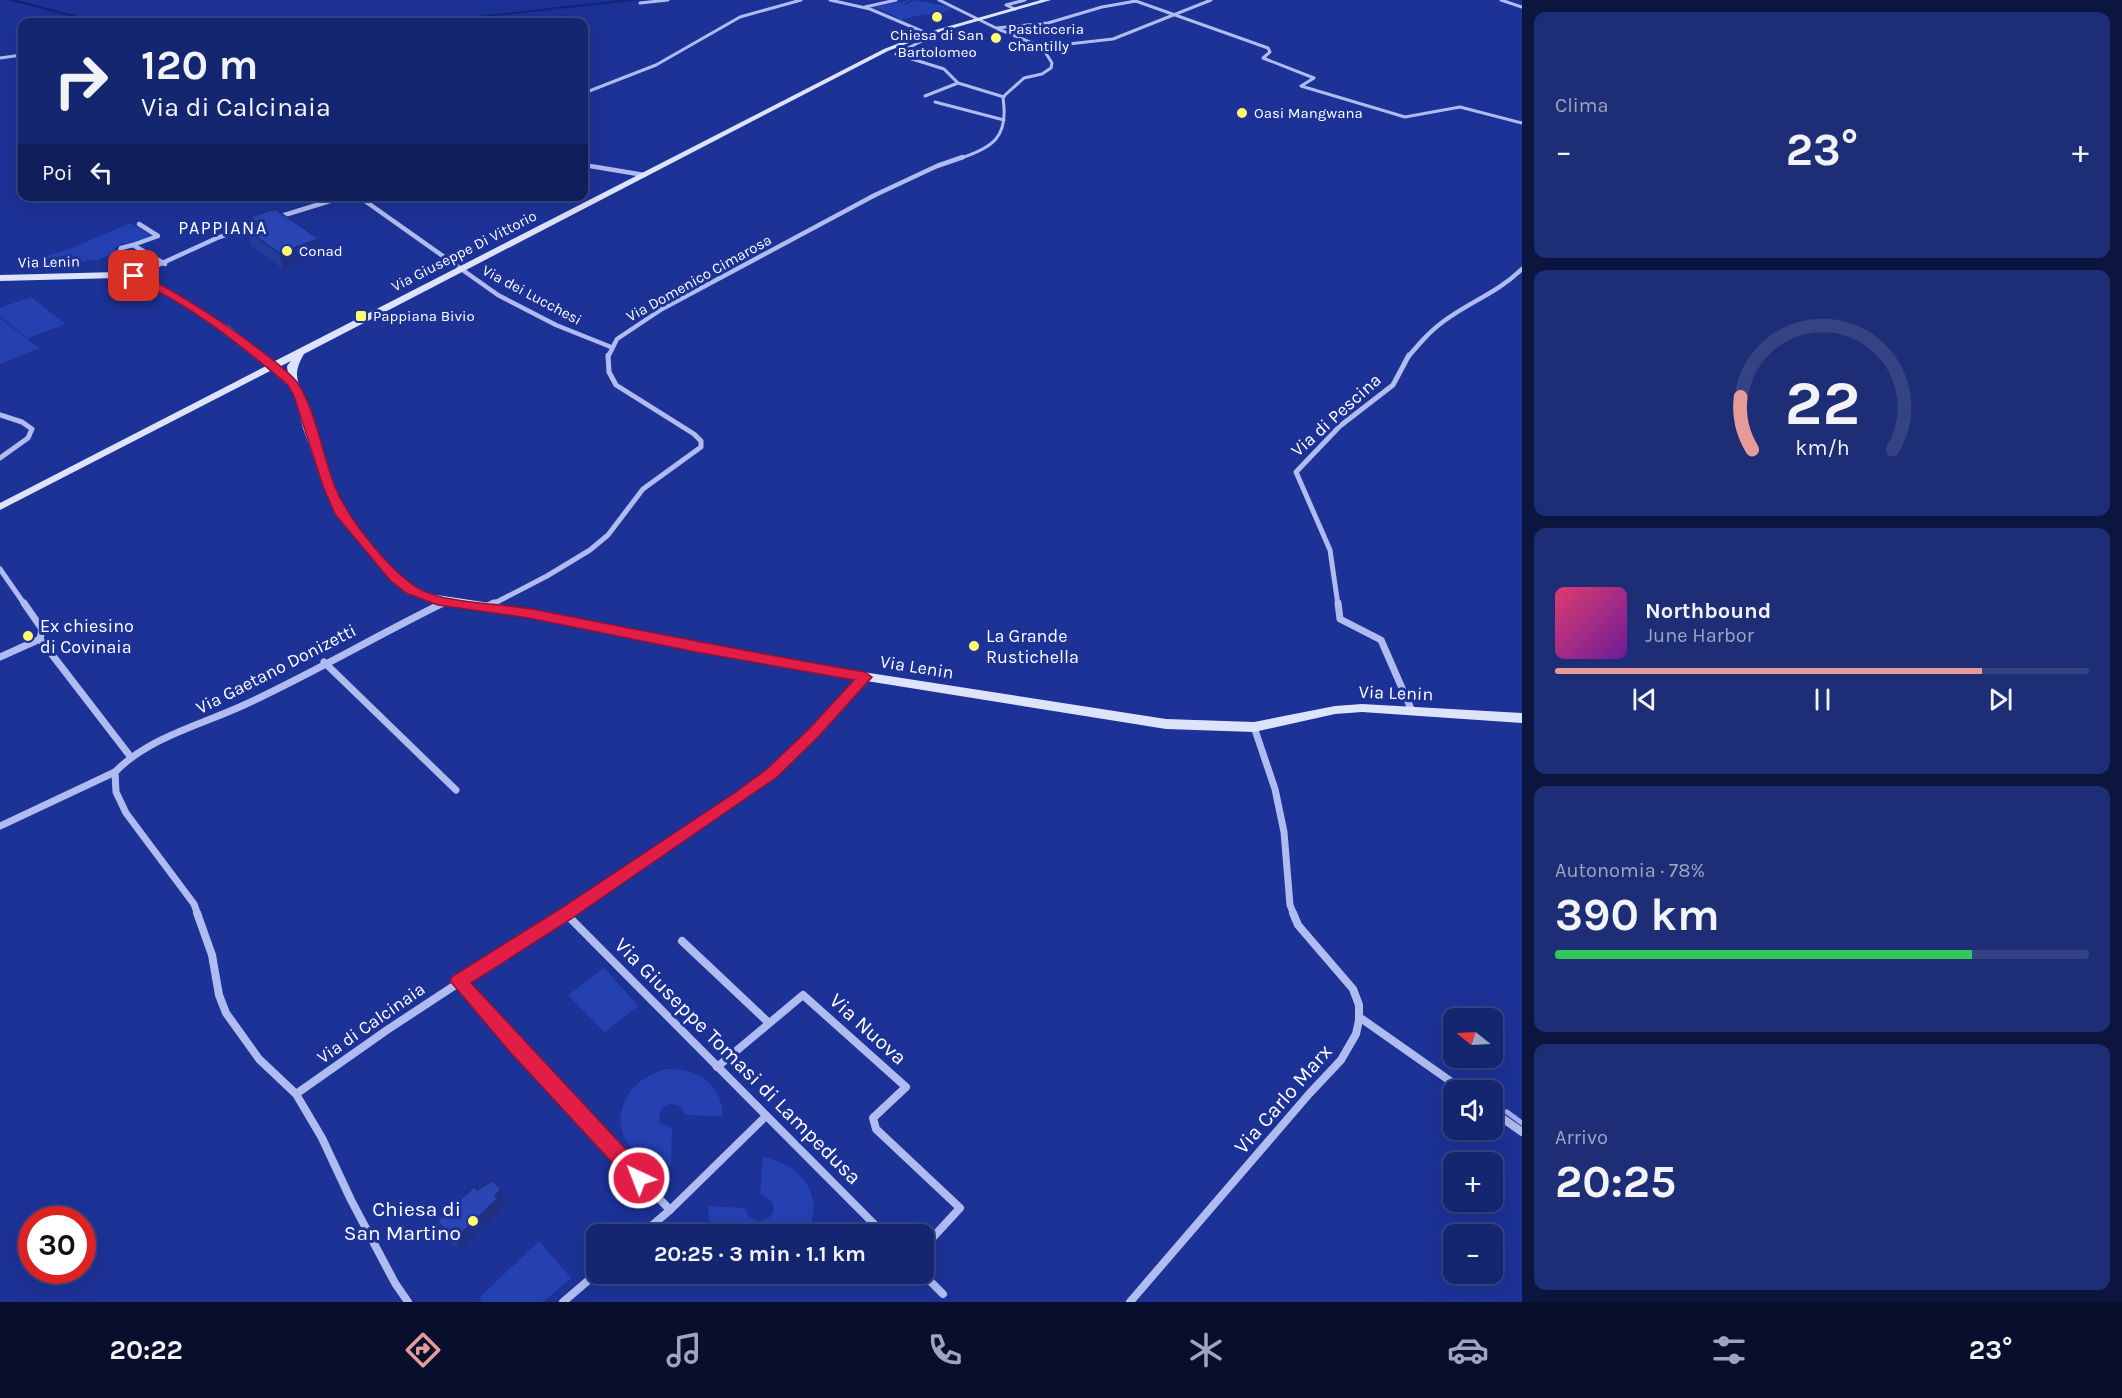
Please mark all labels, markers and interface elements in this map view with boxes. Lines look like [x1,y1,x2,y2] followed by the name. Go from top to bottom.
[930,10,944,24] marker: Chiesa di San Bartolomeo
[1008,20,1084,55] place label: Pasticceria Chantilly
[890,26,984,61] place label: Chiesa di San Bartolomeo
[989,31,1003,45] marker: Pasticceria Chantilly
[141,40,258,90] text: 120 m
[42,42,120,120] icon: right
[141,91,331,123] text: Via di Calcinaia
[1555,94,1609,117] text: Clima
[1254,104,1363,122] place label: Oasi Mangwana
[1235,106,1249,120] marker: Oasi Mangwana
[1786,124,1858,176] text: 23°
[1555,132,1572,170] text: −
[2072,132,2089,170] text: +
[85,156,118,189] icon: left
[42,160,73,186] text: Poi
[388,206,540,296] street label: Via Giuseppe Di Vittorio
[178,217,268,239] district label: PAPPIANA
[623,231,775,325] street label: Via Domenico Cimarosa
[299,242,343,260] place label: Conad
[280,244,294,258] marker: Conad
[108,250,159,301] pin
[18,252,80,272] street label: Via Lenin
[117,259,150,292] icon: arrive
[479,261,585,329] street label: Via dei Lucchesi
[373,307,475,325] place label: Pappiana Bivio
[354,309,368,323] marker: Pappiana Bivio
[1784,367,1860,440] text: 22
[1286,369,1386,461] street label: Via di Pescina
[1795,435,1849,460] text: km/h
[1645,598,1771,624] text: Northbound
[40,615,134,658] place label: Ex chiesino di Covinaia
[192,619,360,719] street label: Via Gaetano Donizetti
[1645,624,1754,647] text: June Harbor
[986,625,1079,668] place label: La Grande Rustichella
[21,629,35,643] marker: Ex chiesino di Covinaia
[967,639,981,653] marker: La Grande Rustichella
[879,650,955,684] street label: Via Lenin
[1358,681,1434,705] street label: Via Lenin
[1628,683,1661,716] icon: previous
[1806,683,1839,716] icon: pause
[1984,683,2017,716] icon: next
[1555,859,1705,882] text: Autonomia · 78%
[1555,889,1720,941] text: 390 km
[610,933,866,1189] street label: Via Giuseppe Tomasi di Lampedusa
[313,978,429,1068] street label: Via di Calcinaia
[825,988,911,1070] street label: Via Nuova
[1443,1008,1503,1068] north arrow
[1443,1008,1503,1284] map controls
[1229,1039,1337,1158] street label: Via Carlo Marx
[1443,1080,1503,1140] button: sound
[1555,1126,1608,1149] text: Arrivo
[607,1146,671,1210] position arrow
[1443,1152,1503,1212] button: +
[1555,1156,1676,1208] text: 20:25
[344,1197,461,1245] place label: Chiesa di San Martino
[18,1206,96,1284] speed limit sign: 30
[466,1214,480,1228] marker: Chiesa di San Martino
[1443,1224,1503,1284] button: −
[654,1241,866,1267] text: 20:25 · 3 min · 1.1 km
[402,1329,444,1371] icon: directions
[663,1329,705,1371] icon: music
[924,1329,966,1371] icon: phone
[1185,1329,1227,1371] icon: climate
[1447,1329,1489,1371] icon: car
[1708,1329,1750,1371] icon: filters
[110,1334,183,1366] text: 20:22
[1969,1334,2012,1366] text: 23°

